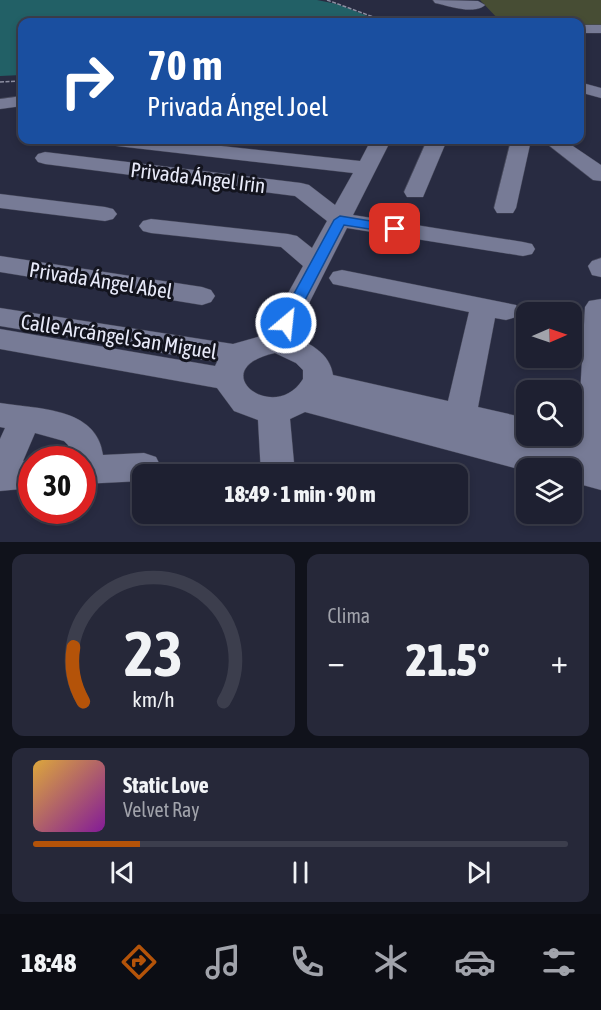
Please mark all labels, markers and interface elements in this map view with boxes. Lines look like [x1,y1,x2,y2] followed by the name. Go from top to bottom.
[147,41,222,89] text: 70 m
[48,42,126,120] icon: right
[147,91,328,122] text: Privada Ángel Joel
[129,157,267,197] street label: Privada Ángel Irin
[369,203,420,254] pin
[378,212,411,245] icon: arrive
[28,257,175,303] street label: Privada Ángel Abel
[254,291,318,355] position arrow
[516,302,582,368] north arrow
[516,302,582,524] map controls
[19,309,219,363] street label: Calle Arcángel San Miguel
[516,380,582,446] button: search
[18,446,96,524] speed limit sign: 30
[516,458,582,524] button: layers
[224,481,376,507] text: 18:49 · 1 min · 90 m
[328,604,370,627] text: Clima
[124,618,183,689] text: 23
[406,634,490,686] text: 21.5°
[328,642,345,680] text: −
[551,642,568,680] text: +
[132,687,175,712] text: km/h
[123,772,209,798] text: Static Love
[123,798,200,821] text: Velvet Ray
[106,856,139,889] icon: previous
[284,856,317,889] icon: pause
[462,856,495,889] icon: next
[118,941,160,983] icon: directions
[202,941,244,983] icon: music
[286,941,328,983] icon: phone
[370,941,412,983] icon: climate
[454,941,496,983] icon: car
[538,941,580,983] icon: filters
[21,947,77,978] text: 18:48

